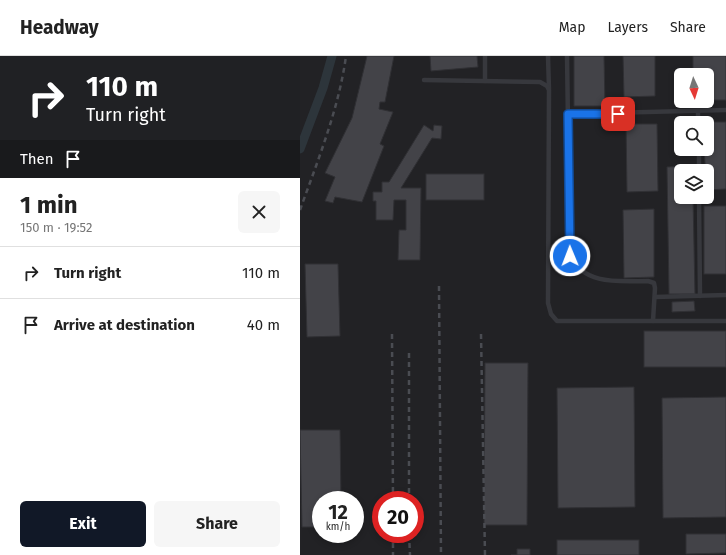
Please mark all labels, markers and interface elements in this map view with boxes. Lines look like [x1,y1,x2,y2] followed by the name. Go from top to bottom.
[20,16,99,39] text: Headway
[559,19,585,36] text: Map
[607,19,648,36] text: Layers
[670,19,706,36] text: Share
[674,68,714,108] north arrow
[674,68,714,204] map controls
[86,70,158,103] text: 110 m
[20,72,72,124] icon: right
[601,97,635,131] pin
[607,103,629,125] icon: arrive
[86,104,166,126] text: Turn right
[674,116,714,156] button: search
[62,148,84,170] icon: arrive
[20,150,54,168] text: Then
[674,164,714,204] button: layers
[20,191,78,219] text: 1 min
[238,191,280,233] button: close
[20,220,92,235] text: 150 m · 19:52
[549,235,591,277] position arrow
[20,262,42,284] icon: right
[54,264,121,282] text: Turn right
[242,264,280,282] text: 110 m
[20,314,42,336] icon: arrive
[54,316,195,334] text: Arrive at destination
[247,316,280,334] text: 40 m
[372,491,424,543] speed limit sign: 20
[328,500,348,524] text: 12
[20,501,146,547] button: Exit
[154,501,280,547] button: Share
[326,521,350,533] text: km/h

